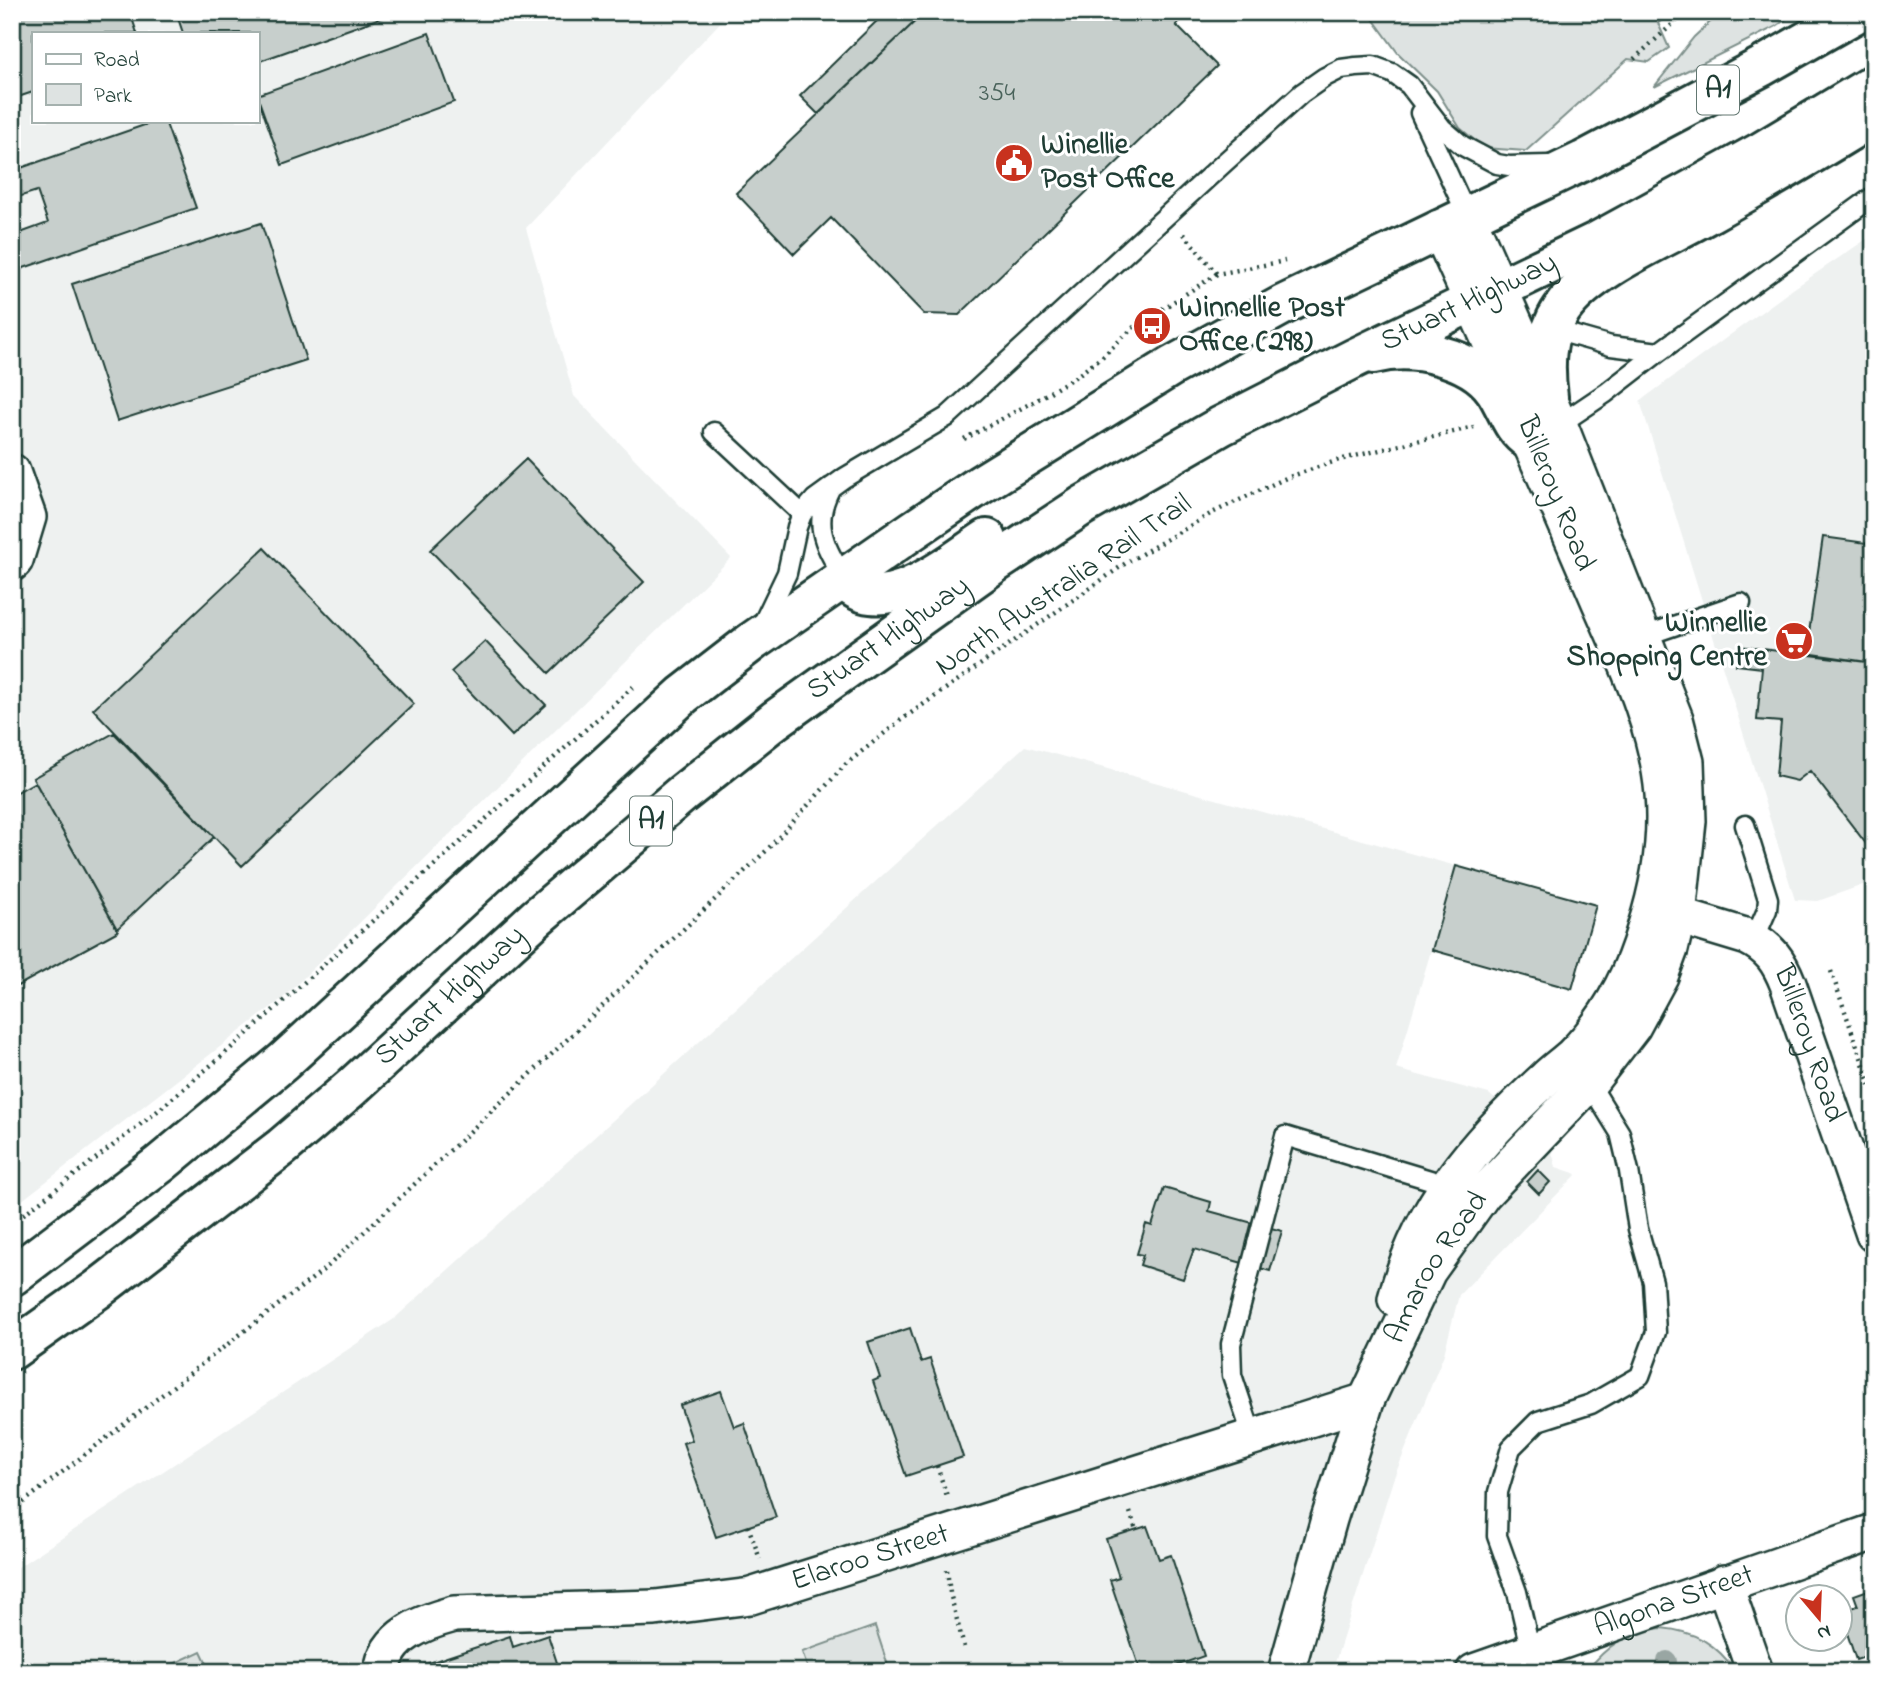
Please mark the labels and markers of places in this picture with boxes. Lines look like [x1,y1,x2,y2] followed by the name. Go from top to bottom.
[1041,124,1176,202] place label: Winellie Post Office
[993,142,1035,184] public building icon: Winellie Post Office
[1179,287,1346,365] place label: Winnellie Post Office (298)
[1131,305,1173,347] bus stop icon: Winnellie Post Office (298)
[1567,602,1769,681] place label: Winnellie Shopping Centre
[1773,620,1815,662] supermarket icon: Winnellie Shopping Centre

